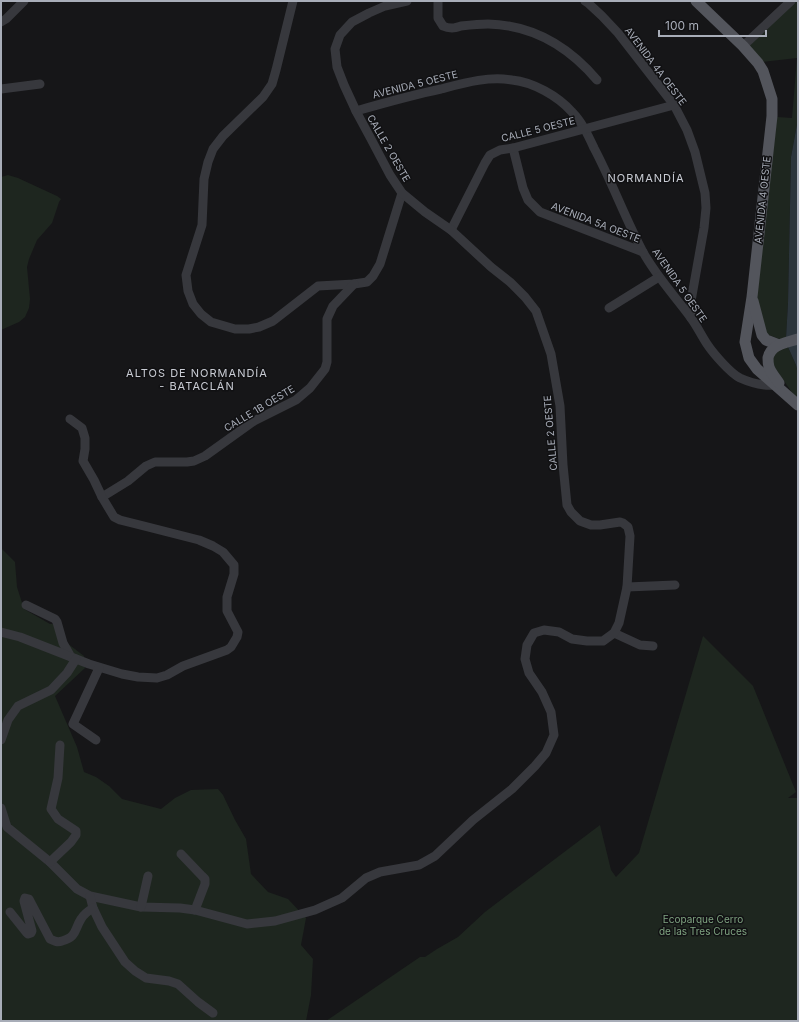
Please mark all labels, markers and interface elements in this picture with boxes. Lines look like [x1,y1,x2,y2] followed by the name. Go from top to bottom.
[659,12,766,38] scale bar
[665,18,699,33] text: 100 m
[623,25,689,107] street label: AVENIDA 4A OESTE
[371,68,459,100] street label: AVENIDA 5 OESTE
[365,112,413,184] street label: CALLE 2 OESTE
[500,114,576,144] street label: CALLE 5 OESTE
[751,156,773,244] street label: AVENIDA 4 OESTE
[607,171,685,185] district label: NORMANDÍA
[550,200,642,244] street label: AVENIDA 5A OESTE
[650,246,710,324] street label: AVENIDA 5 OESTE
[126,366,268,393] district label: ALTOS DE NORMANDÍA - BATACLÁN
[222,382,296,434] street label: CALLE 1B OESTE
[541,395,559,471] street label: CALLE 2 OESTE
[659,913,747,937] park label: Ecoparque Cerro de las Tres Cruces

